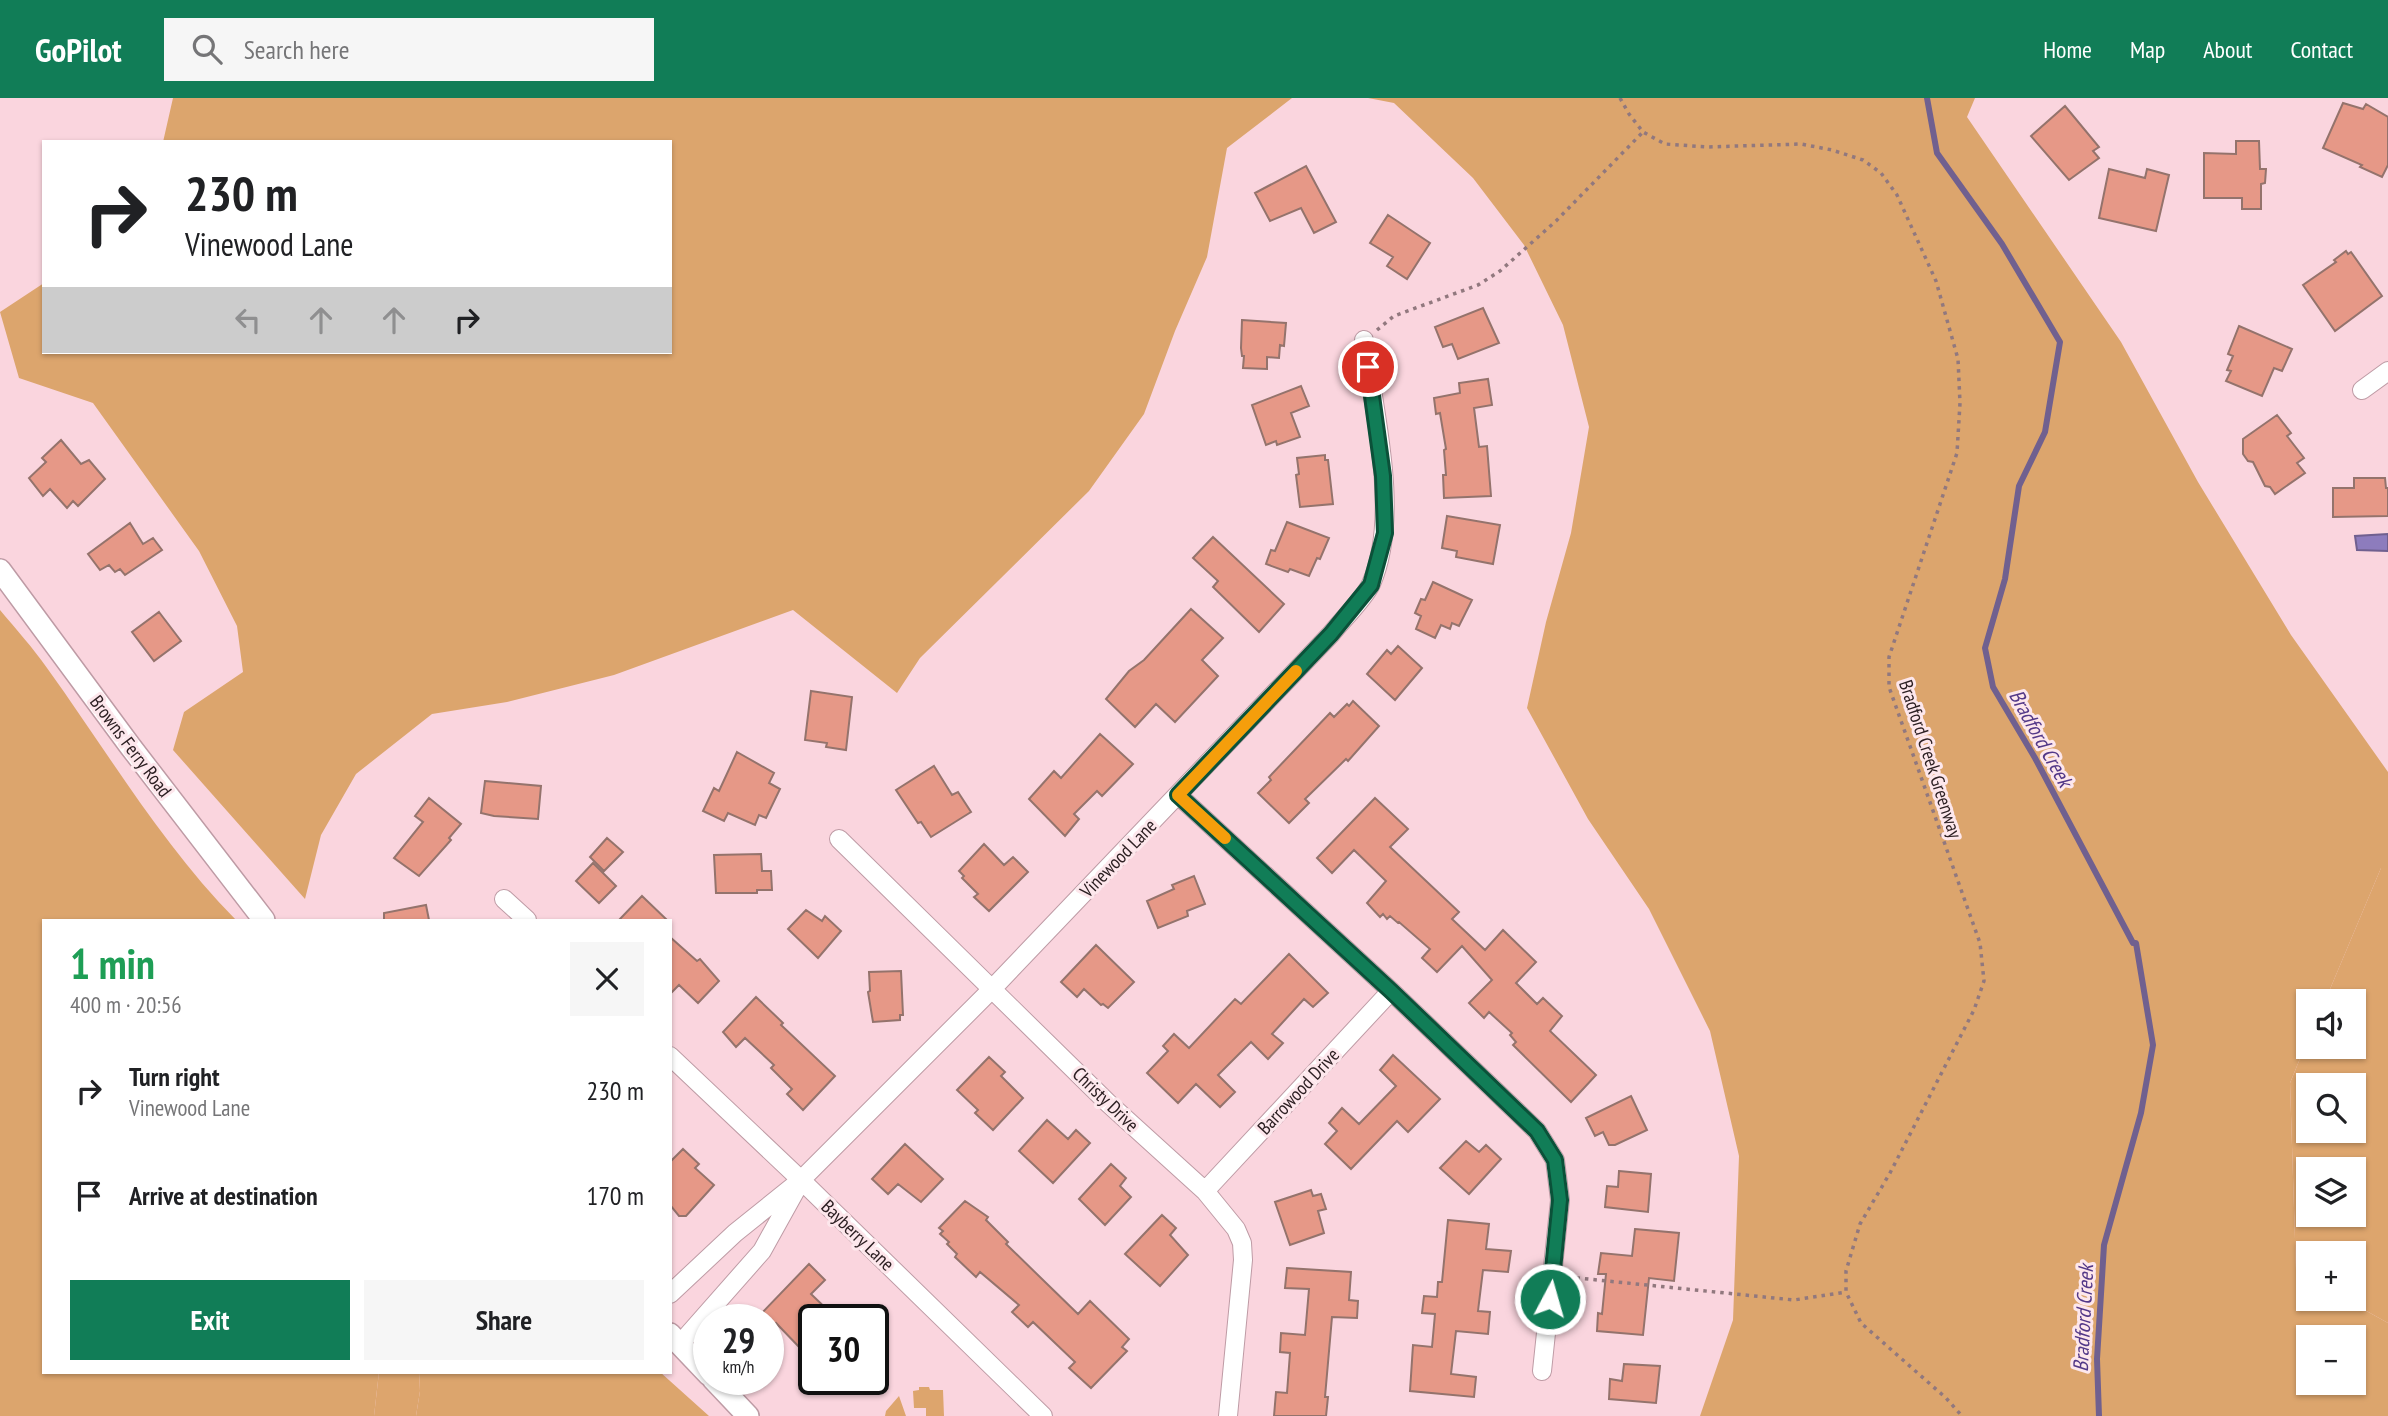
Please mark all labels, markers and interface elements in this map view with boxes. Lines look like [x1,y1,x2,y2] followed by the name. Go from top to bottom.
[164,18,654,81] search box
[35,28,122,71] text: GoPilot
[188,30,226,68] icon: search
[244,33,349,66] text: Search here
[2043,34,2092,65] text: Home
[2130,34,2165,65] text: Map
[2203,34,2252,65] text: About
[2290,34,2353,65] text: Contact
[185,161,298,225] text: 230 m
[70,168,161,259] icon: right
[185,223,354,265] text: Vinewood Lane
[229,301,267,339] icon: left
[302,301,340,339] icon: ahead
[375,301,413,339] icon: ahead
[448,301,486,339] icon: right
[1338,337,1398,397] pin
[1349,348,1387,386] icon: arrive
[1894,677,1968,842] street label: Bradford Creek Greenway
[2003,685,2080,794] water label: Bradford Creek
[85,690,177,802] street label: Browns Ferry Road
[1074,814,1161,903] street label: Vinewood Lane
[70,936,155,991] text: 1 min
[570,942,644,1016] button: close
[2296,989,2366,1395] map controls
[2296,989,2366,1059] button: sound
[70,990,182,1019] text: 400 m · 20:56
[1252,1043,1344,1139] street label: Barrowood Drive
[129,1060,220,1093] text: Turn right
[1068,1062,1144,1137] street label: Christy Drive
[70,1072,108,1110] icon: right
[2296,1073,2366,1143] button: search
[586,1074,644,1107] text: 230 m
[129,1093,250,1122] text: Vinewood Lane
[2296,1157,2366,1227] button: layers
[70,1177,108,1215] icon: arrive
[129,1179,318,1212] text: Arrive at destination
[586,1179,644,1212] text: 170 m
[816,1194,900,1276] street label: Bayberry Lane
[2296,1241,2366,1311] button: +
[2067,1261,2099,1372] water label: Bradford Creek
[1513,1262,1587,1336] position arrow
[70,1280,350,1360] button: Exit
[364,1280,644,1360] button: Share
[798,1304,889,1395] speed limit sign: 30
[722,1317,755,1363] text: 29
[2296,1325,2366,1395] button: −
[723,1355,754,1378] text: km/h

